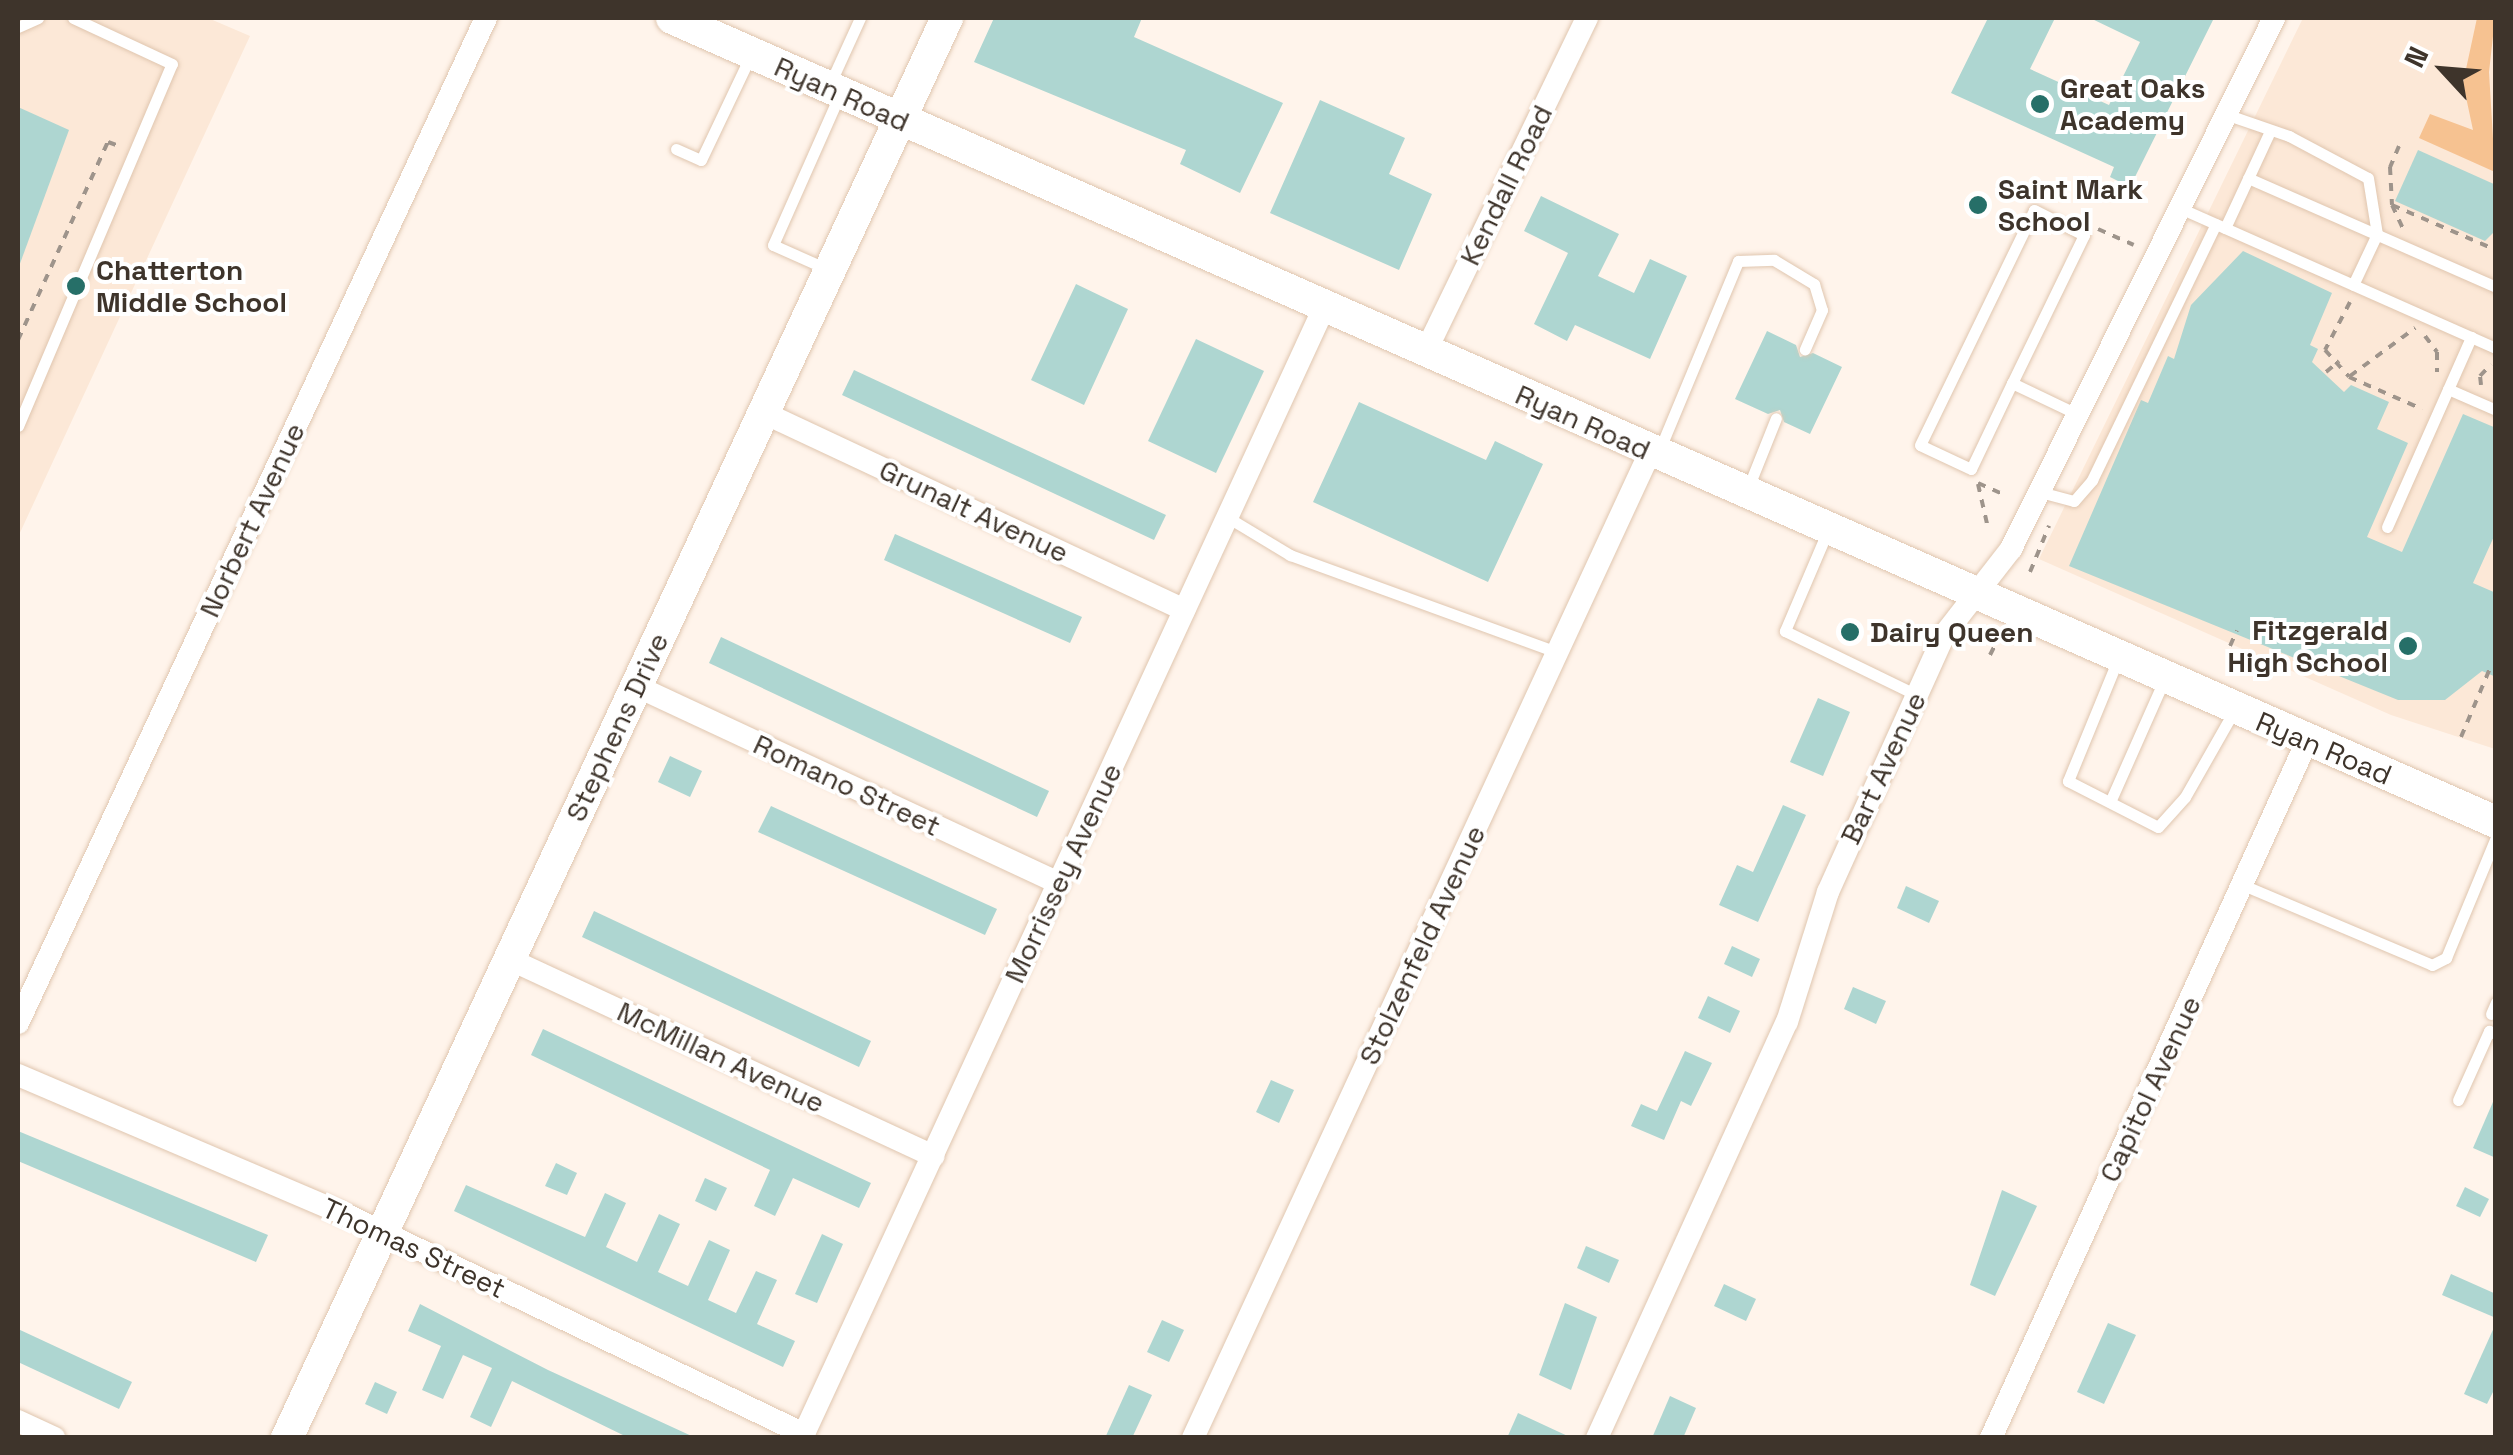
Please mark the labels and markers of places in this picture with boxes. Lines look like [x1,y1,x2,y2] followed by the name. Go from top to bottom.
[2060,71,2206,137] place label: Great Oaks Academy
[2029,93,2051,115] marker: Great Oaks Academy
[1998,172,2143,238] place label: Saint Mark School
[1967,194,1989,216] marker: Saint Mark School
[96,253,287,319] place label: Chatterton Middle School
[65,275,87,297] marker: Chatterton Middle School
[2228,613,2388,679] place label: Fitzgerald High School
[1870,615,2033,649] place label: Dairy Queen
[1839,621,1861,643] marker: Dairy Queen
[2397,635,2419,657] marker: Fitzgerald High School

